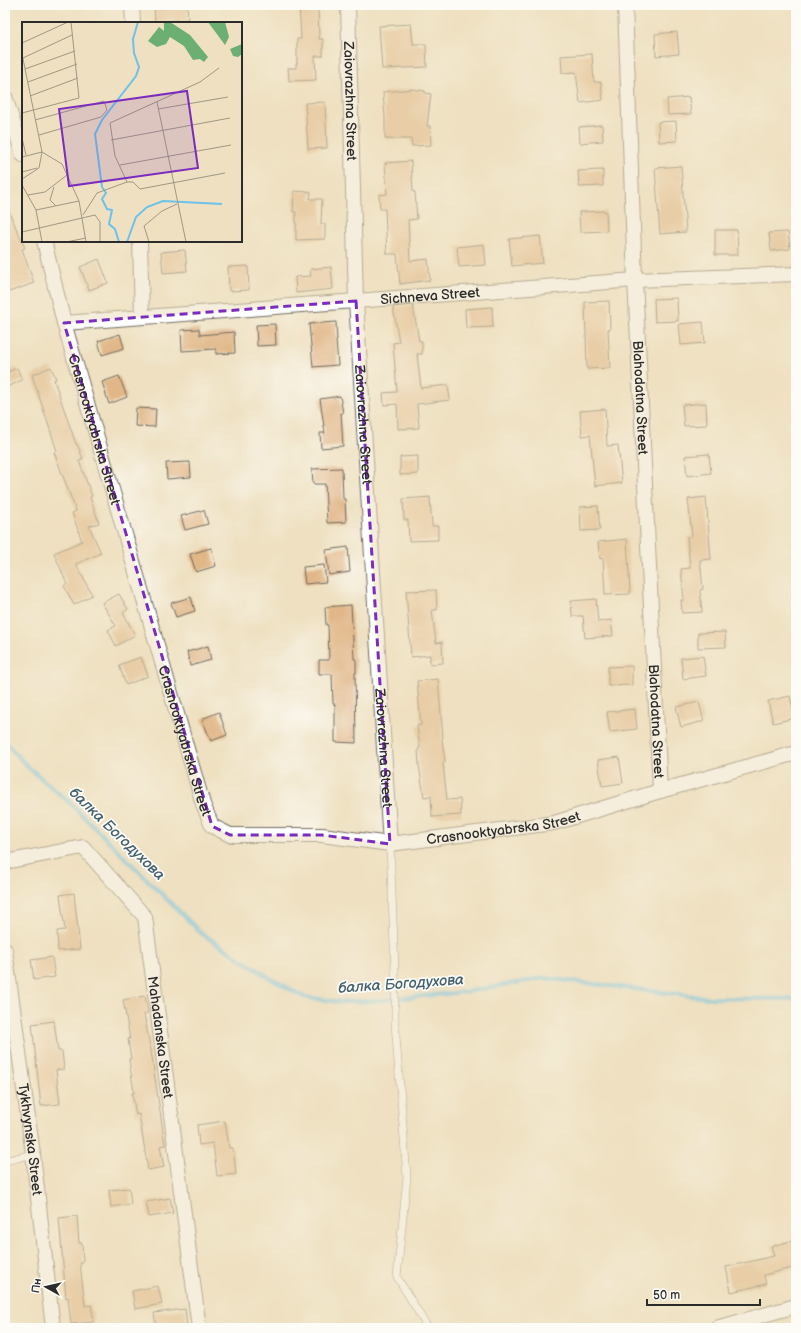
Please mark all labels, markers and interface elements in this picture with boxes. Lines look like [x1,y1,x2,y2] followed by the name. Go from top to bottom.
[22,22,242,242] inset map
[340,40,361,162] street label: Zaiovrazhna Street
[380,283,481,308] street label: Sichneva Street
[629,340,652,456] street label: Blahodatna Street
[65,352,125,507] street label: Crasnooktyabrska Street
[351,364,376,485] street label: Zaiovrazhna Street
[155,664,216,819] street label: Crasnooktyabrska Street
[645,664,668,780] street label: Blahodatna Street
[372,687,396,809] street label: Zaiovrazhna Street
[65,783,169,885] water label: балка Богодухова
[425,807,583,848] street label: Crasnooktyabrska Street
[338,970,465,998] water label: балка Богодухова
[144,975,177,1100] street label: Mahadanska Street
[15,1082,46,1197] street label: Tykhvynska Street
[26,1267,66,1307] north arrow
[29,1278,44,1294] text: Пн
[647,1281,760,1307] scale bar
[653,1288,680,1303] text: 50 m

